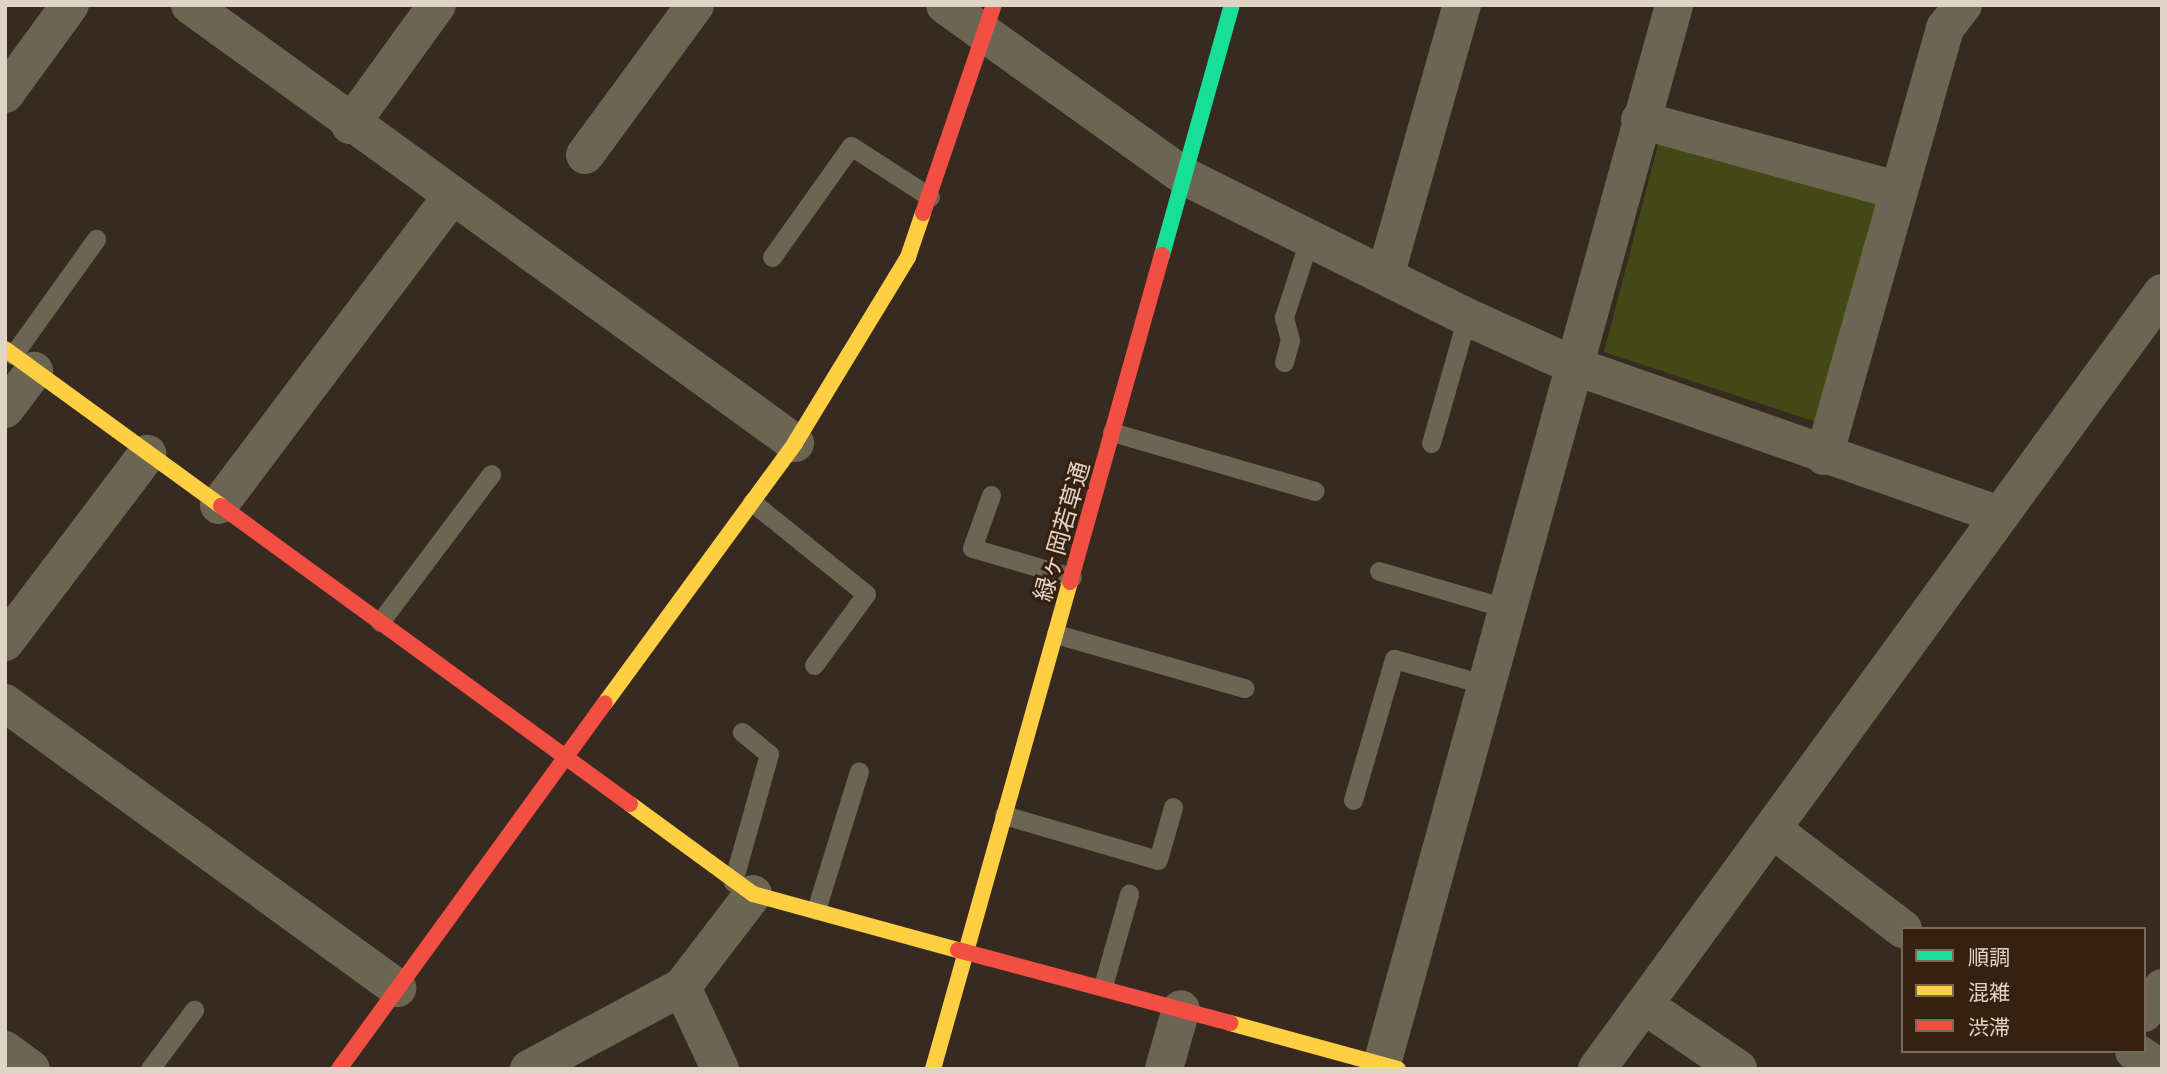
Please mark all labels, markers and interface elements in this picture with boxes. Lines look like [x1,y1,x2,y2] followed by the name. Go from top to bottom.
[1027,458,1095,604] street label: 緑ヶ岡若草通
[1901,927,2146,1053] legend
[1968,944,2010,969] text: 順調
[1968,979,2010,1004] text: 混雑
[1968,1014,2010,1039] text: 渋滞

